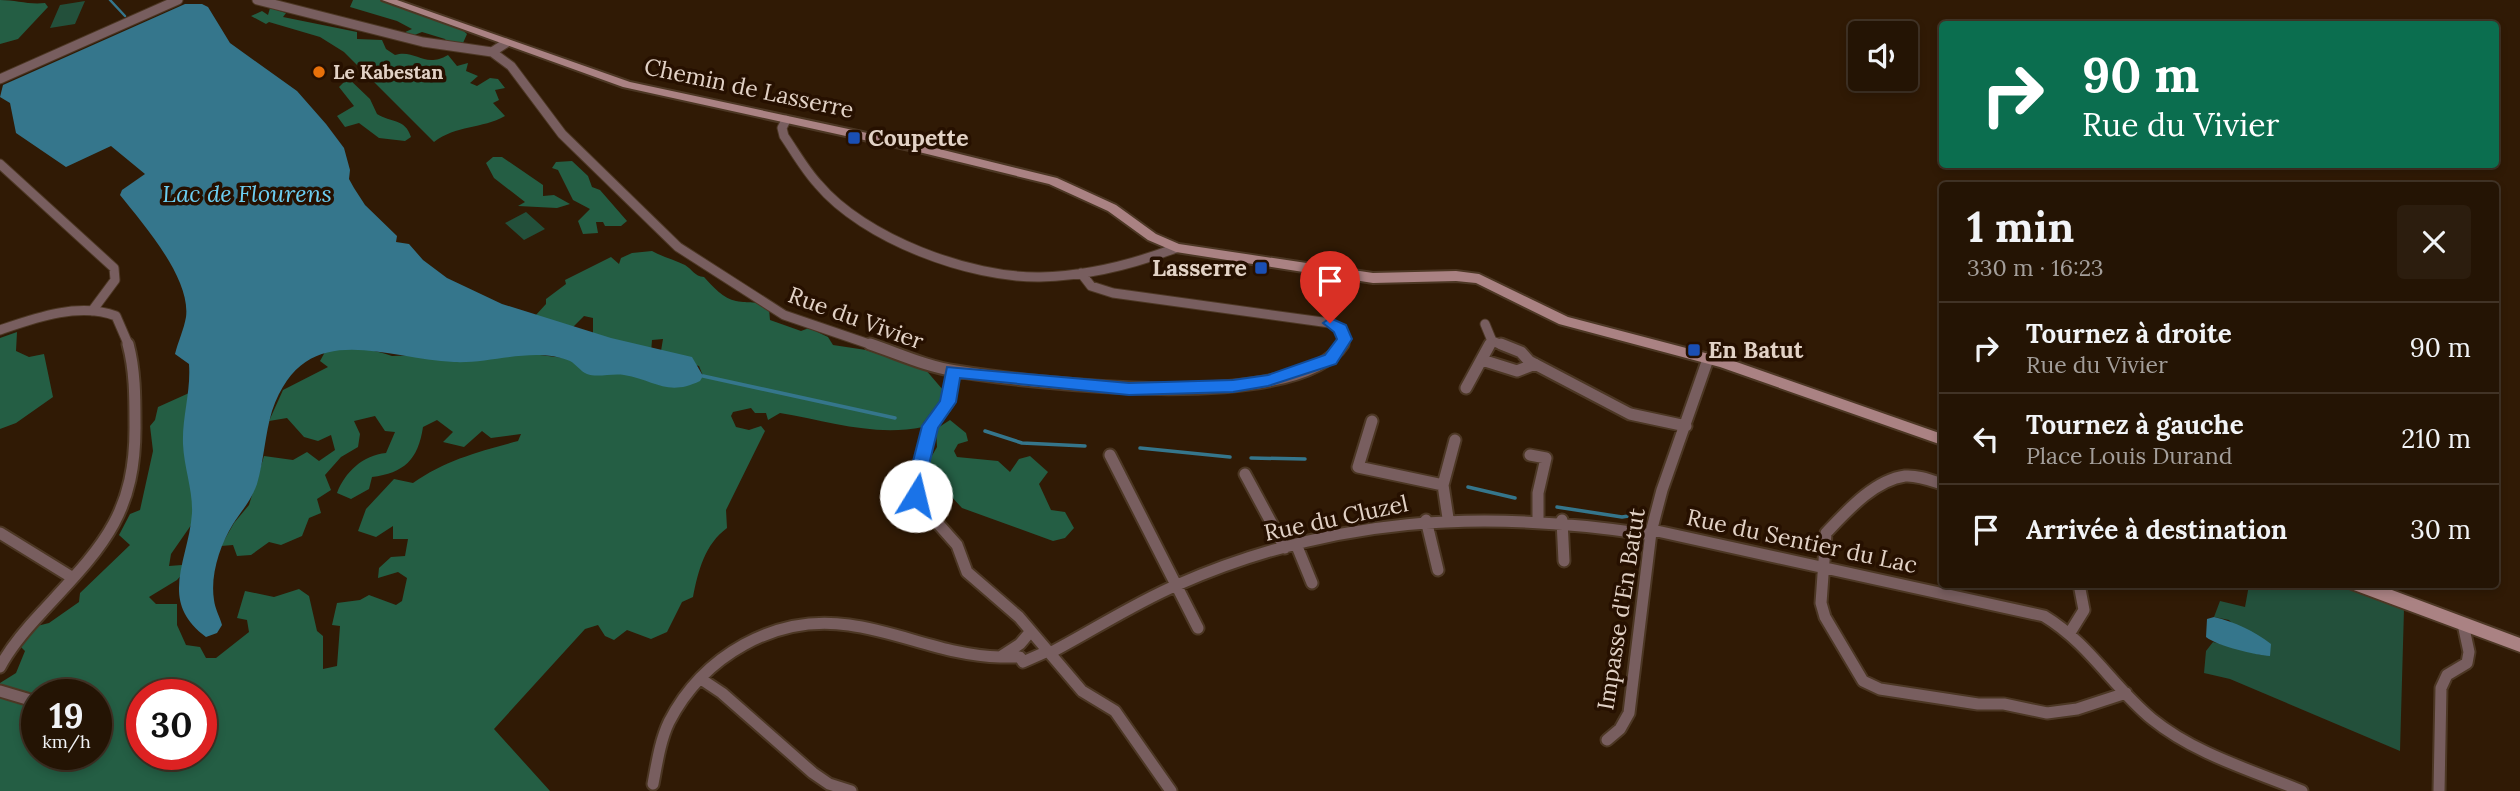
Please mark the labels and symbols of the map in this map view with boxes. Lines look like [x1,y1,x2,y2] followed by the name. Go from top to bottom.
[642,51,856,124] street label: Chemin de Lasserre
[333,60,443,84] place label: Le Kabestan
[311,64,327,80] marker: Le Kabestan
[868,123,969,152] place label: Coupette
[846,130,862,146] marker: Coupette
[162,178,332,209] water label: Lac de Flourens
[1300,251,1360,323] pin
[1152,253,1247,282] place label: Lasserre
[1253,260,1269,276] marker: Lasserre
[785,280,928,355] street label: Rue du Vivier
[1708,335,1804,364] place label: En Batut
[1686,342,1702,358] marker: En Batut
[879,459,953,533] position arrow
[1261,488,1411,547] street label: Rue du Cluzel
[1684,502,1920,579] street label: Rue du Sentier du Lac
[1590,506,1651,712] street label: Impasse d'En Batut
[126,679,217,770] speed limit sign: 30

